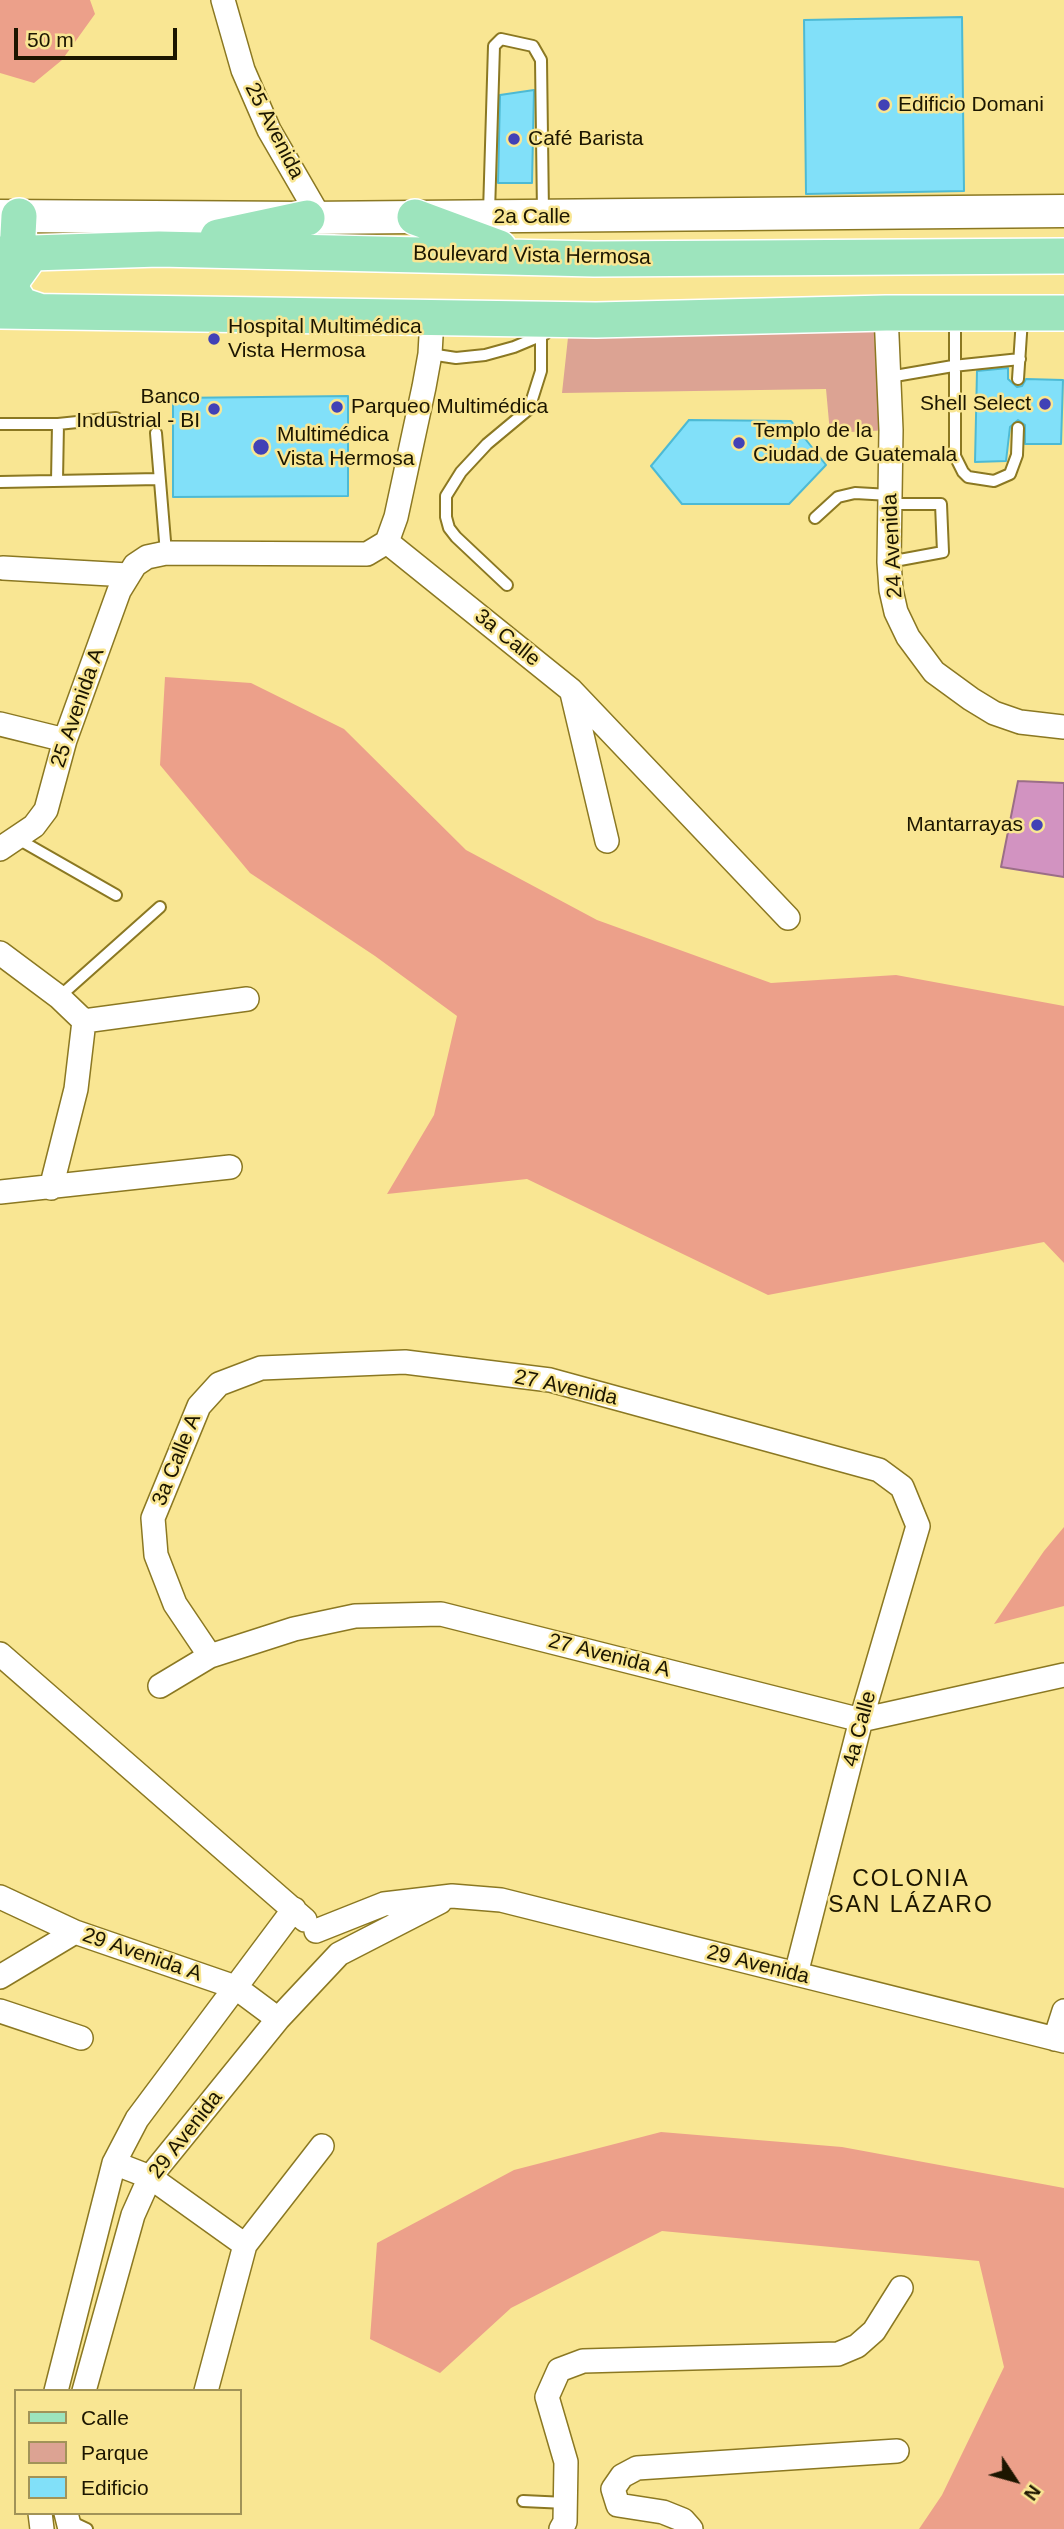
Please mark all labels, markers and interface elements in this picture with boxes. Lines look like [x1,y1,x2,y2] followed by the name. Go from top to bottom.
[18,14,180,58] scale bar
[27,28,74,51] text: 50 m
[239,79,309,183] street label: 25 Avenida
[898,92,1044,118] place label: Edificio Domani
[876,97,892,113] marker: Edificio Domani
[528,126,644,152] place label: Café Barista
[506,131,522,147] marker: Café Barista
[493,204,571,230] street label: 2a Calle
[413,241,651,271] street label: Boulevard Vista Hermosa
[228,314,422,364] place label: Hospital Multimédica Vista Hermosa
[206,331,222,347] marker: Hospital Multimédica Vista Hermosa
[76,384,200,434] place label: Banco Industrial - BI
[920,391,1031,417] place label: Shell Select
[351,394,548,420] place label: Parqueo Multimédica
[1037,396,1053,412] marker: Shell Select
[329,399,345,415] marker: Parqueo Multimédica
[206,401,222,417] marker: Banco Industrial - BI
[753,418,957,468] place label: Templo de la Ciudad de Guatemala
[277,422,414,472] place label: Multimédica Vista Hermosa
[731,435,747,451] marker: Templo de la Ciudad de Guatemala
[251,437,271,457] marker: Multimédica Vista Hermosa
[878,493,908,599] street label: 24 Avenida
[469,604,545,672] street label: 3a Calle
[46,645,110,771] street label: 25 Avenida A
[906,812,1023,838] place label: Mantarrayas
[1029,817,1045,833] marker: Mantarrayas
[512,1365,620,1411] street label: 27 Avenida
[147,1410,207,1510] street label: 3a Calle A
[546,1629,672,1683] street label: 27 Avenida A
[838,1689,882,1769] street label: 4a Calle
[829,1866,993,1920] district label: COLONIA SAN LÁZARO
[79,1923,205,1987] street label: 29 Avenida A
[704,1940,812,1990] street label: 29 Avenida
[144,2086,228,2184] street label: 29 Avenida
[14,2389,242,2515] legend
[81,2406,129,2429] text: Calle
[81,2441,149,2464] text: Parque
[980,2445,1050,2515] north arrow
[81,2476,149,2499] text: Edificio
[1020,2481,1045,2504] text: N

